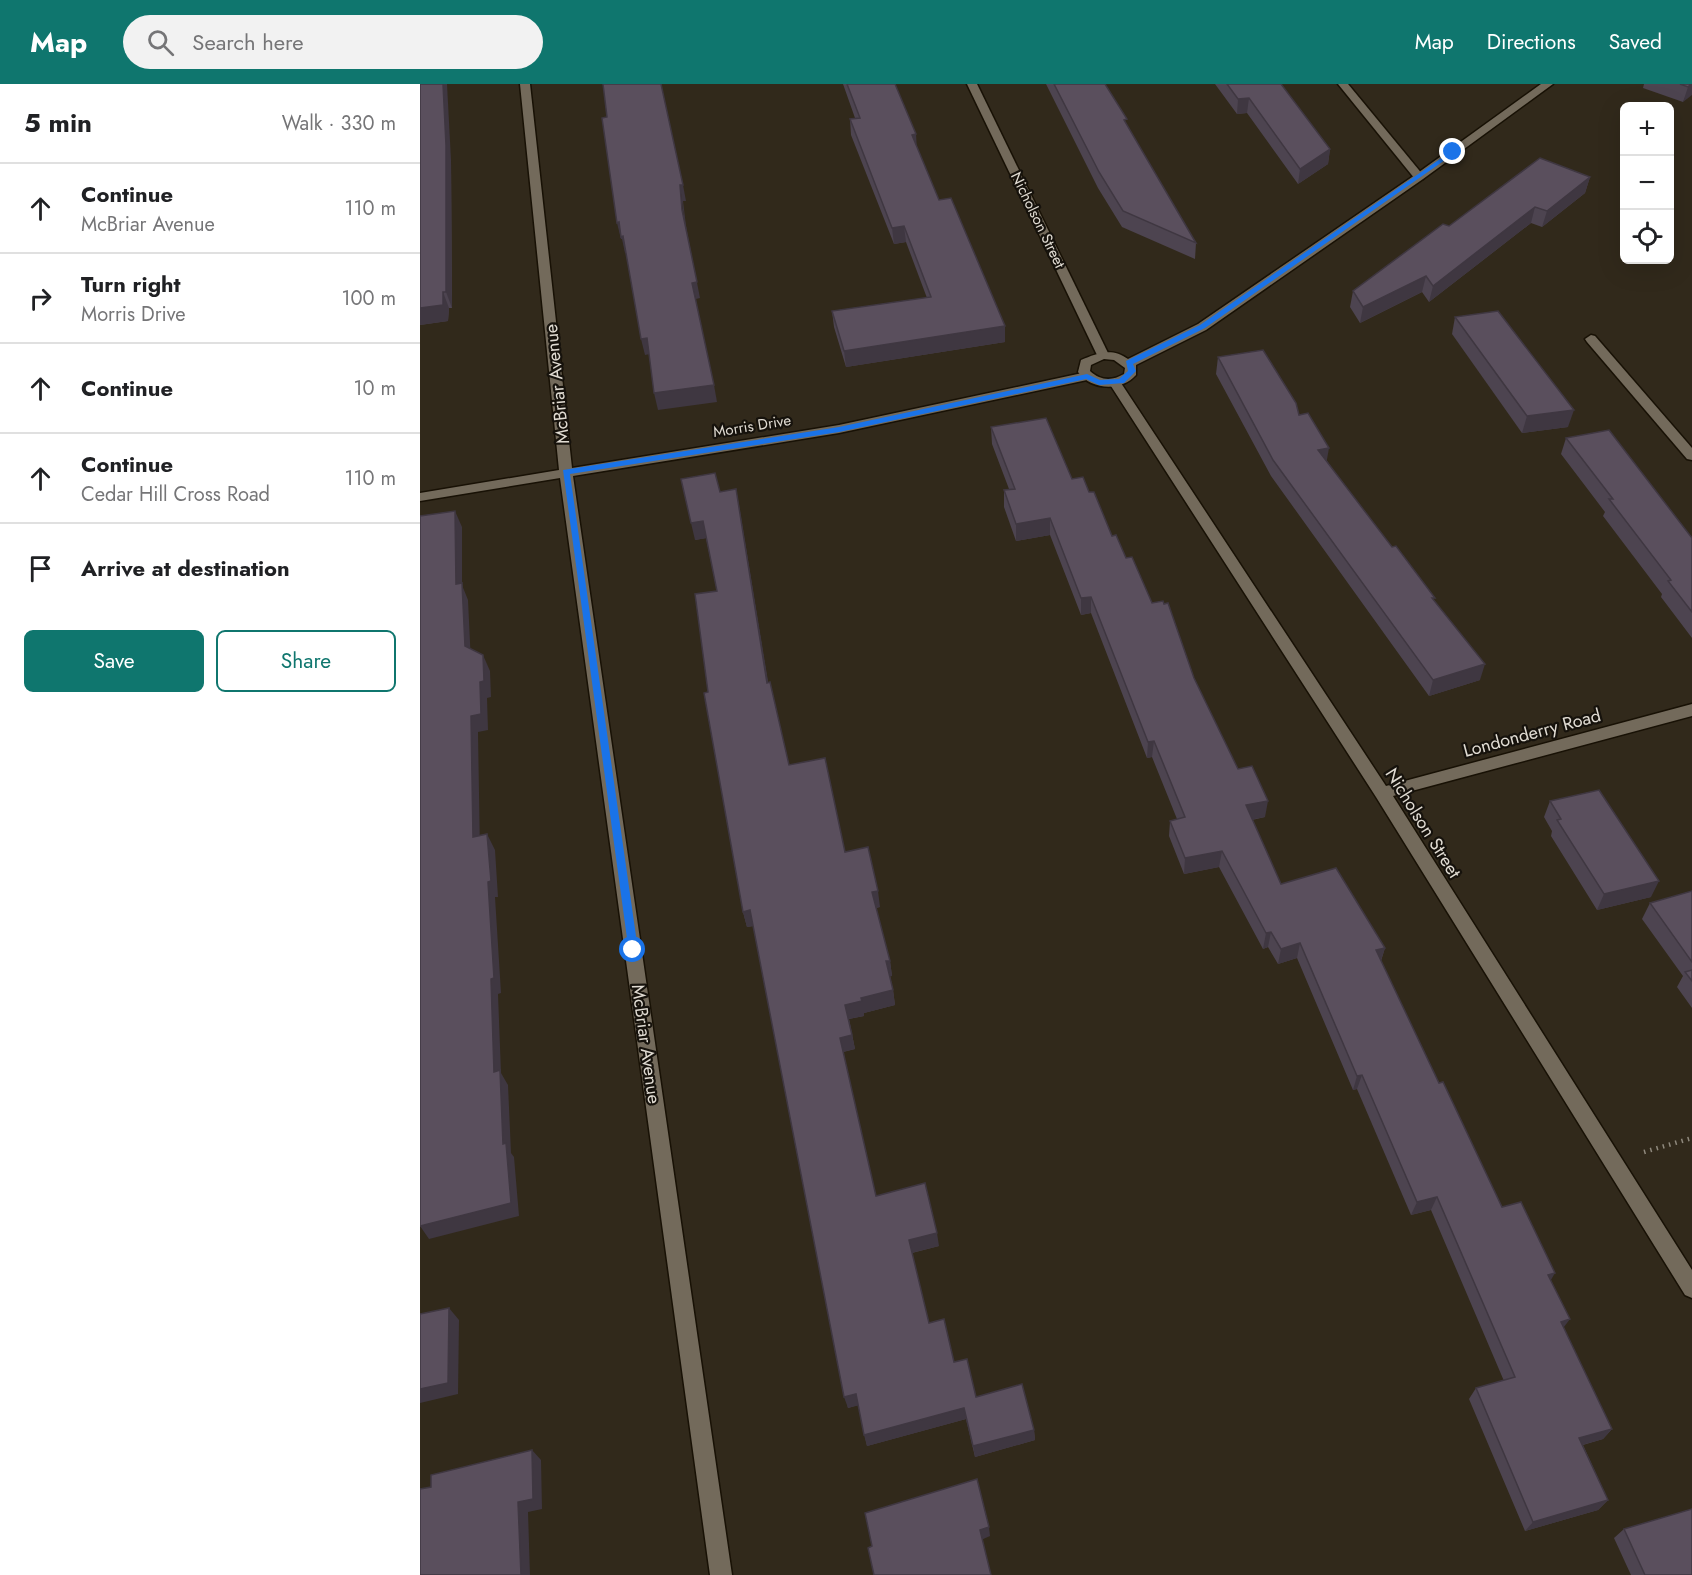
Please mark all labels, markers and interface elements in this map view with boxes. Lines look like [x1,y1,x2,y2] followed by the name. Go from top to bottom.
[123,15,543,69] search box
[30,22,87,63] text: Map
[144,26,177,59] icon: search
[192,26,304,58] text: Search here
[1415,27,1454,57] text: Map
[1487,27,1576,57] text: Directions
[1609,27,1662,57] text: Saved
[1620,102,1674,264] map controls
[1620,102,1674,156] button: +
[24,104,92,142] text: 5 min
[282,109,396,138] text: Walk · 330 m
[1439,138,1465,164] route end
[1620,156,1674,210] button: −
[1005,168,1071,272] street label: Nicholson Street
[81,178,173,210] text: Continue
[24,192,57,225] icon: ahead
[344,194,396,223] text: 110 m
[81,210,215,239] text: McBriar Avenue
[1620,210,1674,264] button: locate
[81,268,181,300] text: Turn right
[24,282,57,315] icon: right
[341,284,396,313] text: 100 m
[81,300,186,329] text: Morris Drive
[538,323,576,445] street label: McBriar Avenue
[24,372,57,405] icon: ahead
[81,372,173,404] text: Continue
[353,374,396,403] text: 10 m
[712,409,793,443] street label: Morris Drive
[81,448,173,480] text: Continue
[24,462,57,495] icon: ahead
[344,464,396,493] text: 110 m
[81,480,270,509] text: Cedar Hill Cross Road
[24,552,57,585] icon: arrive
[81,552,290,584] text: Arrive at destination
[24,630,204,692] button: Save
[216,630,396,692] button: Share
[1460,702,1604,764] street label: Londonderry Road
[1379,763,1468,884] street label: Nicholson Street
[619,936,645,962] route start
[625,983,667,1105] street label: McBriar Avenue

